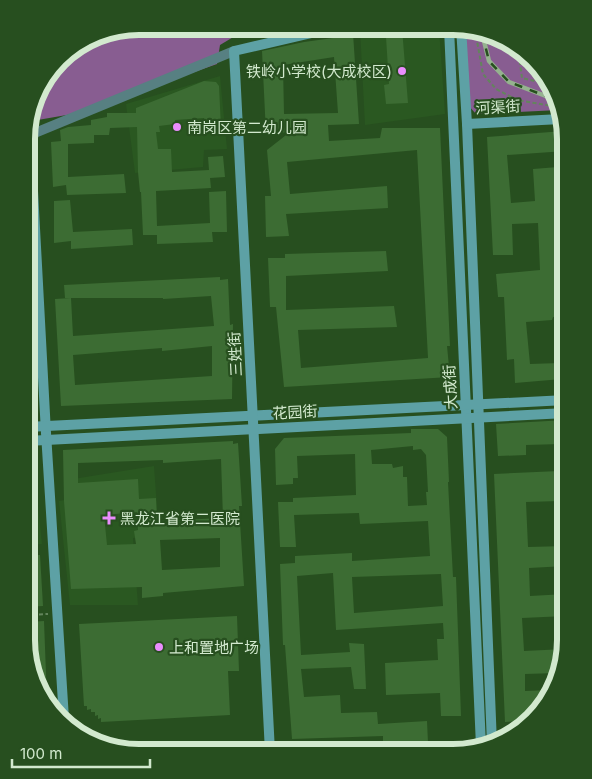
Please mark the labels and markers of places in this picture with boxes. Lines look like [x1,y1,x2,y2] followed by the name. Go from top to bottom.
[246,62,392,81] place label: 铁岭小学校(大成校区)
[396,65,408,77] marker: 铁岭小学校(大成校区)
[187,118,307,137] place label: 南岗区第二幼儿园
[171,121,183,133] marker: 南岗区第二幼儿园
[120,509,240,528] place label: 黑龙江省第二医院
[102,511,116,525] marker: 黑龙江省第二医院
[169,638,259,657] place label: 上和置地广场
[153,641,165,653] marker: 上和置地广场

